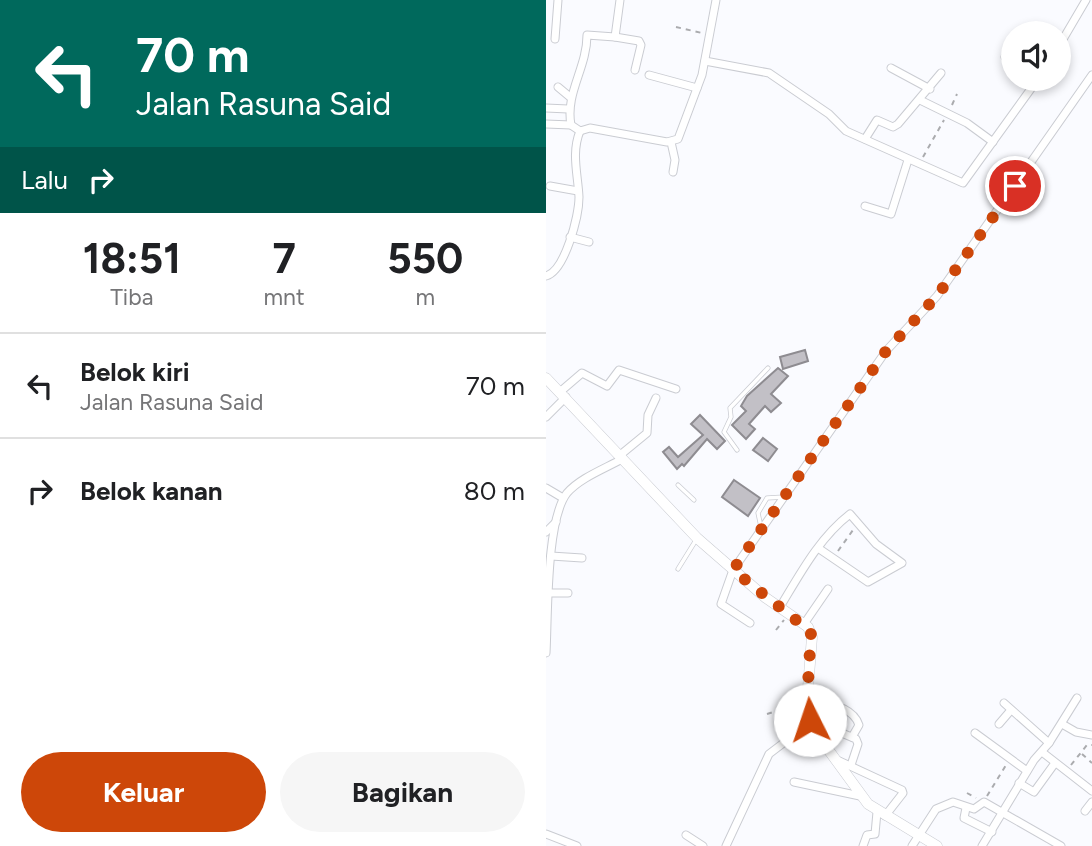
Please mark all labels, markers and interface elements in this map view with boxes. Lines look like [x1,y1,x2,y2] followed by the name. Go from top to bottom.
[1001,21,1071,91] map controls
[1001,21,1071,91] button: sound
[136,25,249,84] text: 70 m
[21,28,112,119] icon: left
[136,85,391,123] text: Jalan Rasuna Said
[985,156,1045,216] pin
[82,161,120,199] icon: right
[21,164,68,196] text: Lalu
[996,167,1034,205] icon: arrive
[83,233,181,284] text: 18:51
[272,233,296,284] text: 7
[387,233,463,284] text: 550
[110,283,153,311] text: Tiba
[264,283,305,311] text: mnt
[416,283,435,311] text: m
[80,356,189,388] text: Belok kiri
[21,367,59,405] icon: left
[466,370,525,402] text: 70 m
[80,388,263,416] text: Jalan Rasuna Said
[21,472,59,510] icon: right
[80,475,223,507] text: Belok kanan
[464,475,525,507] text: 80 m
[773,683,847,757] position arrow
[21,752,266,832] button: Keluar
[280,752,525,832] button: Bagikan

